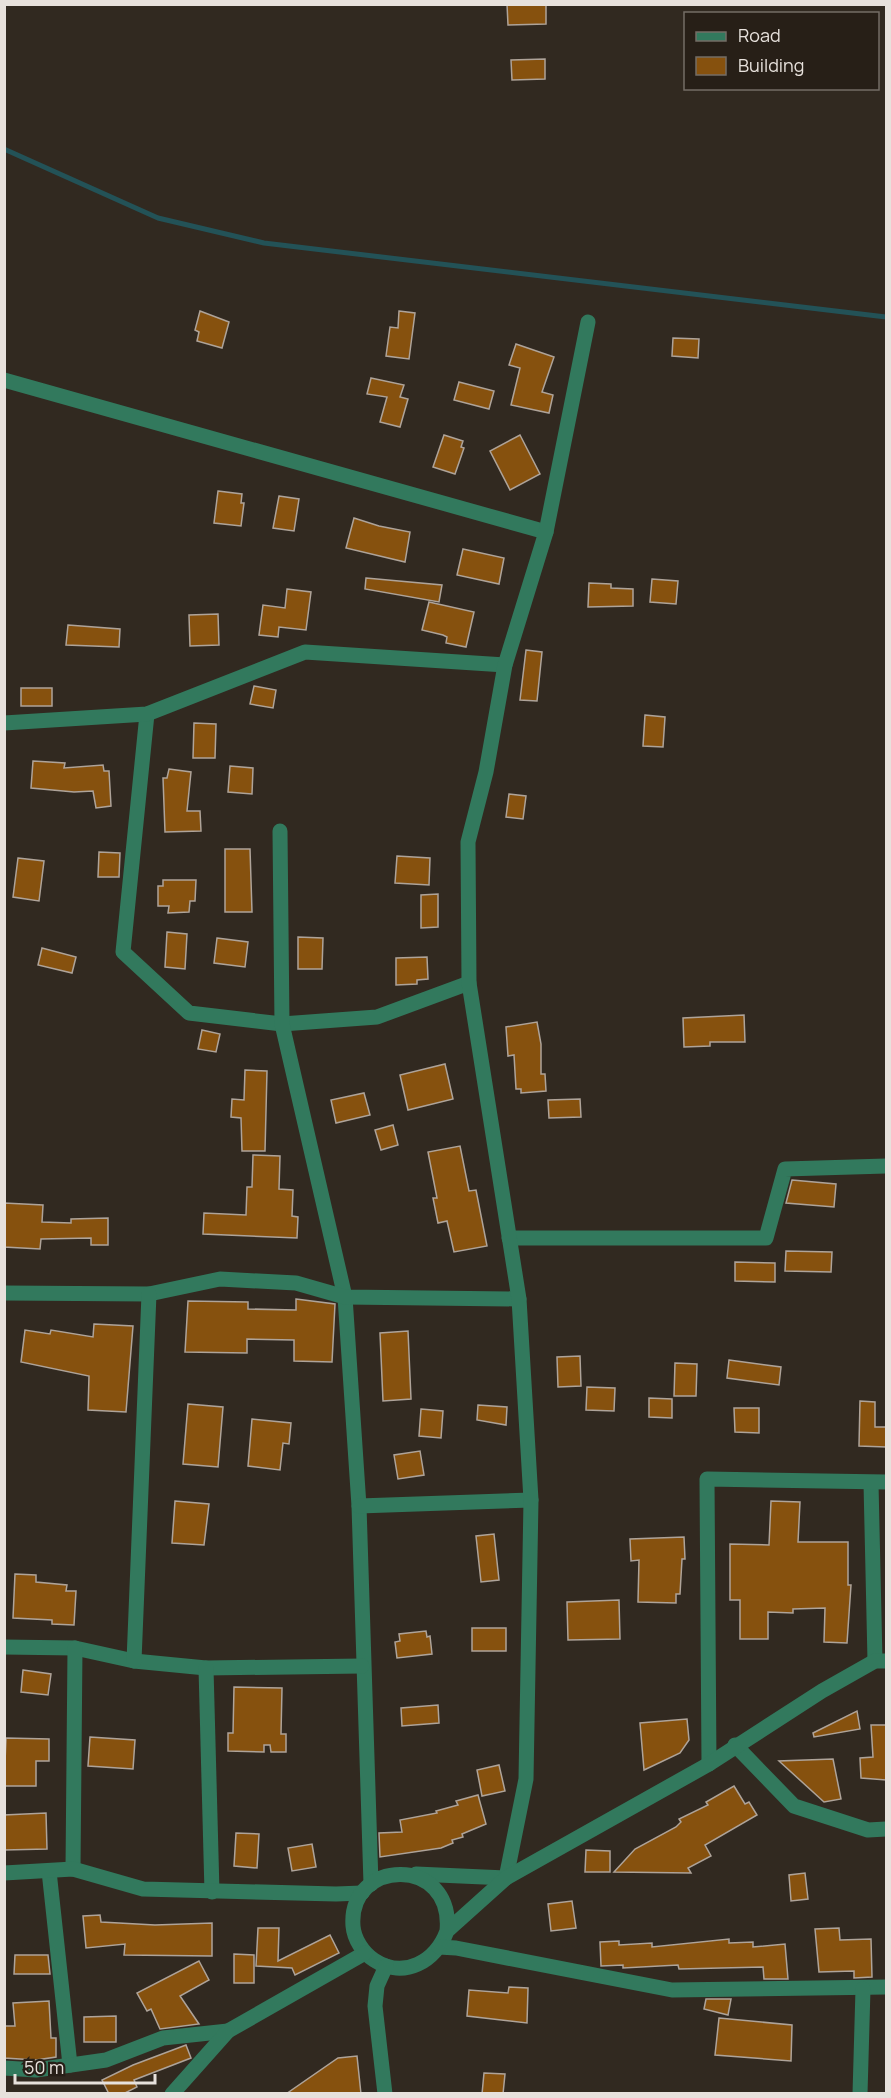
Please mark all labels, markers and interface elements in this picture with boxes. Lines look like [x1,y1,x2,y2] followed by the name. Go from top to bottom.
[684,12,879,90] legend
[738,23,781,47] text: Road
[738,53,804,77] text: Building
[15,2047,154,2085] scale bar
[24,2055,64,2079] text: 50 m

